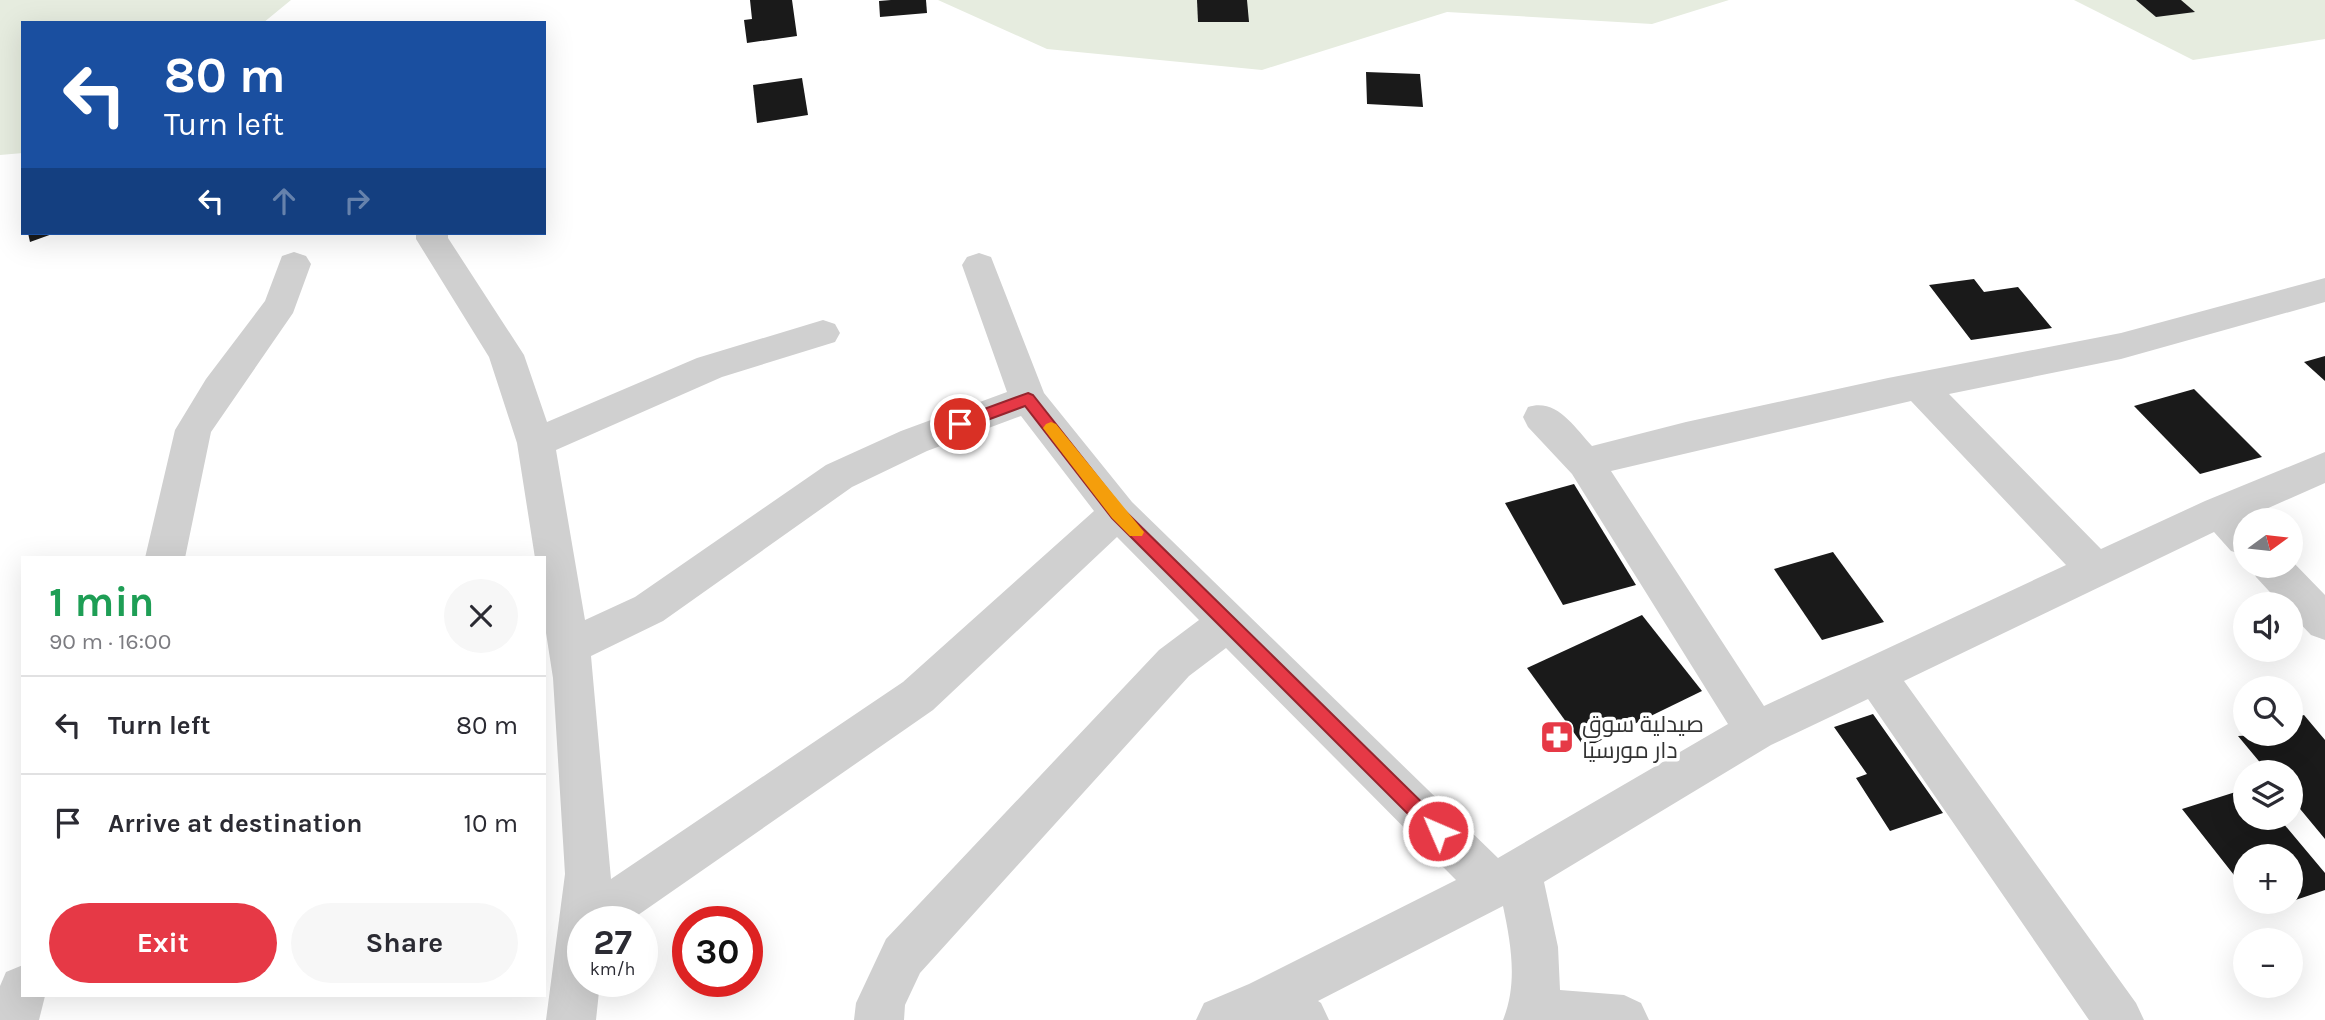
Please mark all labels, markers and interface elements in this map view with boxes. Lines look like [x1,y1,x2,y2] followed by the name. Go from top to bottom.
[164,47,286,104] text: 80 m
[49,49,140,140] icon: left
[164,106,284,143] text: Turn left
[192,182,230,220] icon: left
[265,182,303,220] icon: ahead
[338,182,376,220] icon: right
[930,394,990,454] pin
[941,405,979,443] icon: arrive
[2233,508,2303,578] north arrow
[2233,508,2303,998] map controls
[49,577,154,627] text: 1 min
[444,579,518,653] button: close
[2233,592,2303,662] button: sound
[49,628,171,655] text: 90 m · 16:00
[2233,676,2303,746] button: search
[49,706,87,744] icon: left
[108,710,210,741] text: Turn left
[456,710,518,741] text: 80 m
[1582,711,1704,764] place label: صيدلية سوق دار مورسيا
[1538,718,1576,756] pharmacy icon: صيدلية سوق دار مورسيا
[2233,760,2303,830] button: layers
[1401,794,1475,868] position arrow
[49,804,87,842] icon: arrive
[108,808,362,839] text: Arrive at destination
[463,808,518,839] text: 10 m
[2233,844,2303,914] button: +
[49,903,277,983] button: Exit
[291,903,518,983] button: Share
[672,906,763,997] speed limit sign: 30
[593,922,632,963] text: 27
[2233,928,2303,998] button: −
[590,958,635,980] text: km/h

